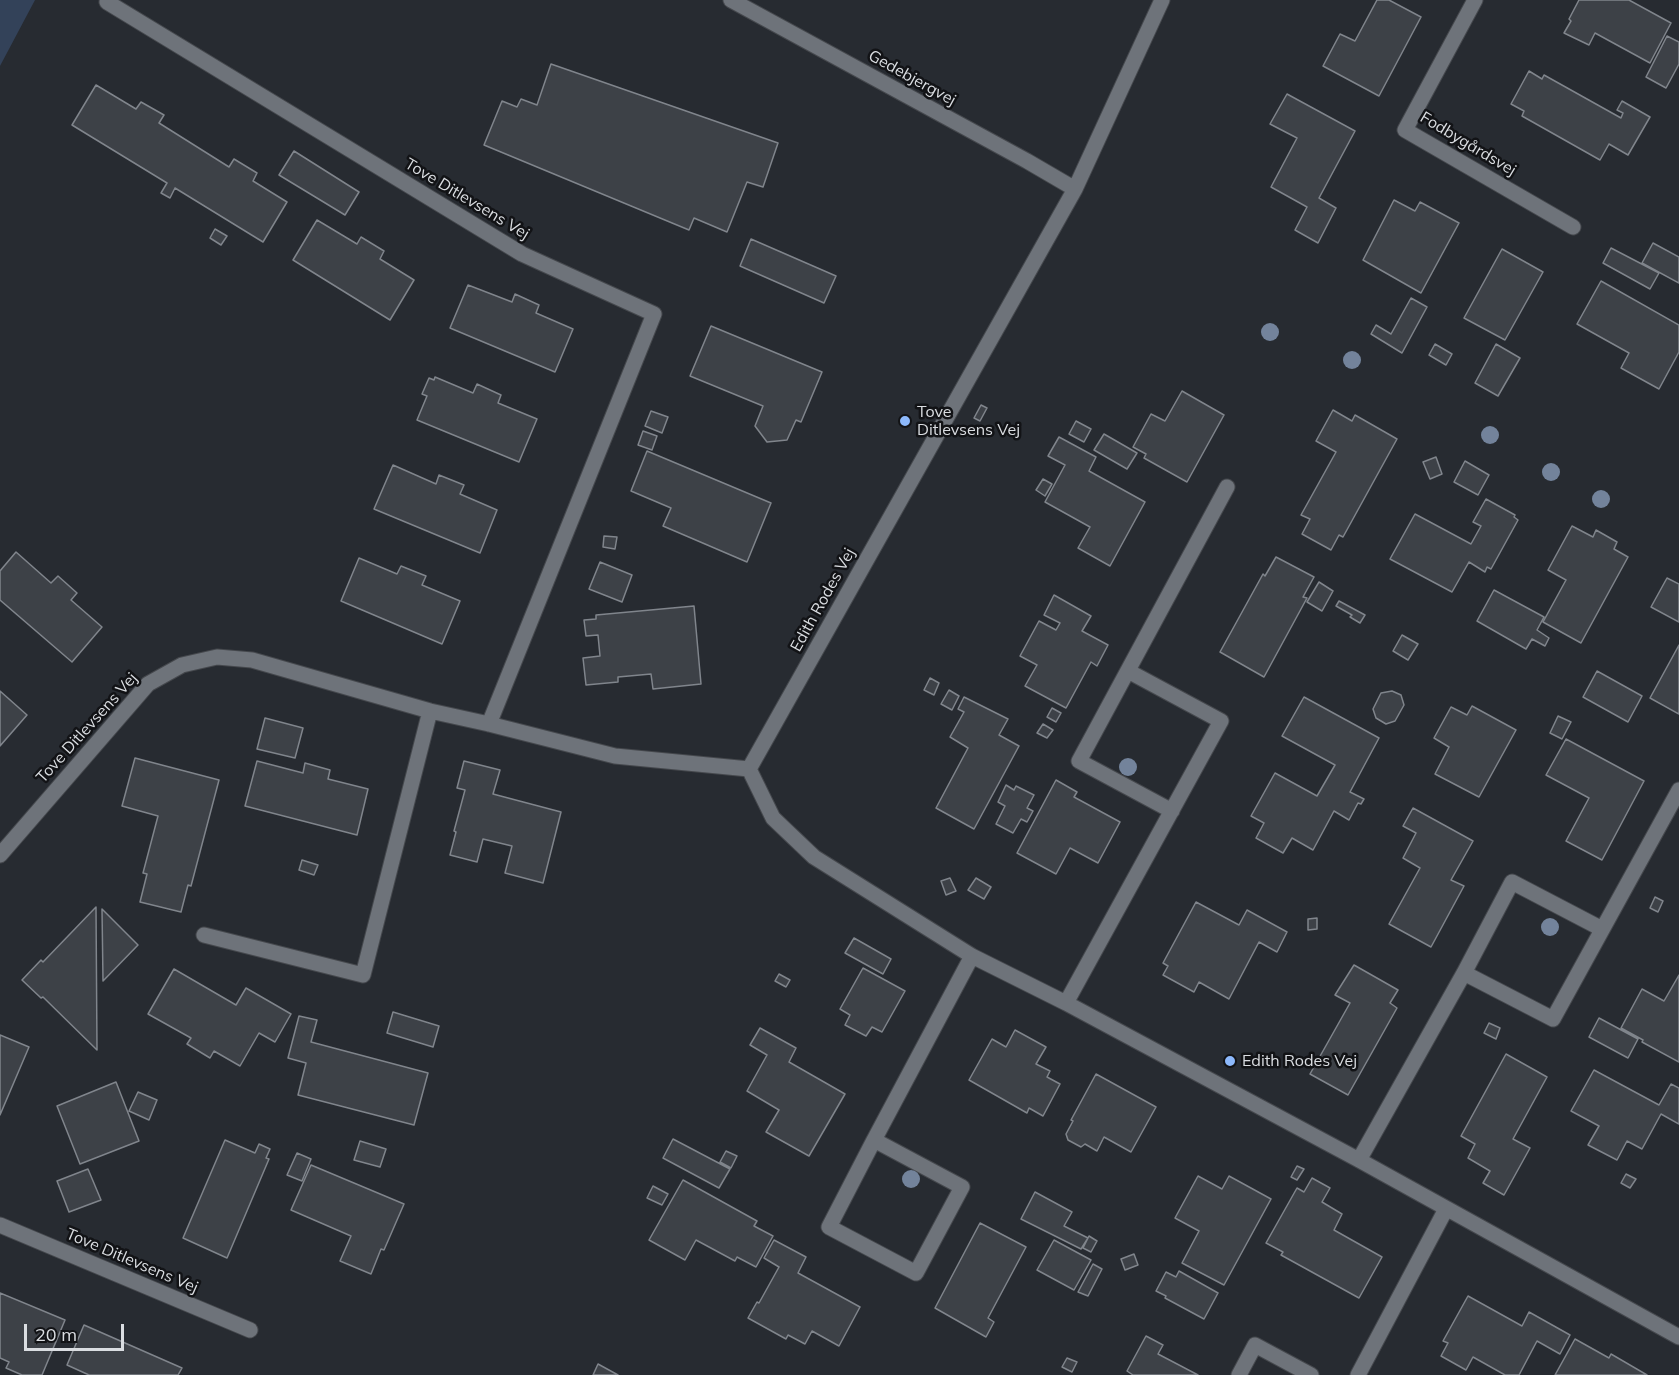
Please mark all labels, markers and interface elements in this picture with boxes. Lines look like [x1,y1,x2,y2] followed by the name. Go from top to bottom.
[865,46,959,110] street label: Gedebjergvej
[1417,108,1519,180] street label: Fodbygårdsvej
[401,154,533,244] street label: Tove Ditlevsens Vej
[917,402,1020,440] place label: Tove Ditlevsens Vej
[898,414,912,428] marker: Tove Ditlevsens Vej
[787,545,859,655] street label: Edith Rodes Vej
[32,669,142,787] street label: Tove Ditlevsens Vej
[1242,1051,1357,1071] place label: Edith Rodes Vej
[1223,1054,1237,1068] marker: Edith Rodes Vej
[63,1224,201,1298] street label: Tove Ditlevsens Vej
[27,1312,128,1350] scale bar
[35,1323,77,1346] text: 20 m

